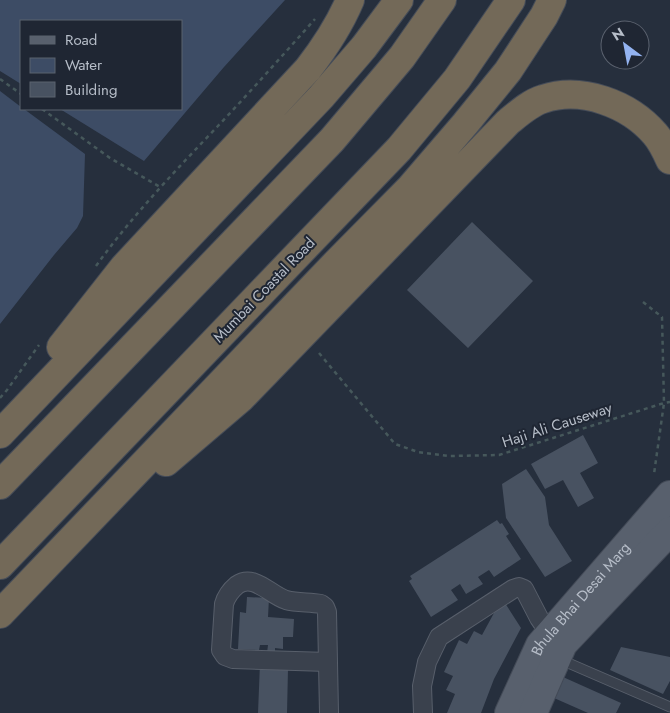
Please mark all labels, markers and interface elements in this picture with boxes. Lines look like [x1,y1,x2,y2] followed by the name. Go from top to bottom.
[20,20,182,110] legend
[600,20,650,70] north arrow
[608,23,628,45] text: N
[65,29,97,51] text: Road
[65,54,103,76] text: Water
[65,79,117,101] text: Building
[208,232,320,348] street label: Mumbai Coastal Road
[499,397,615,453] street label: Haji Ali Causeway
[526,537,636,659] street label: Bhula Bhai Desai Marg

